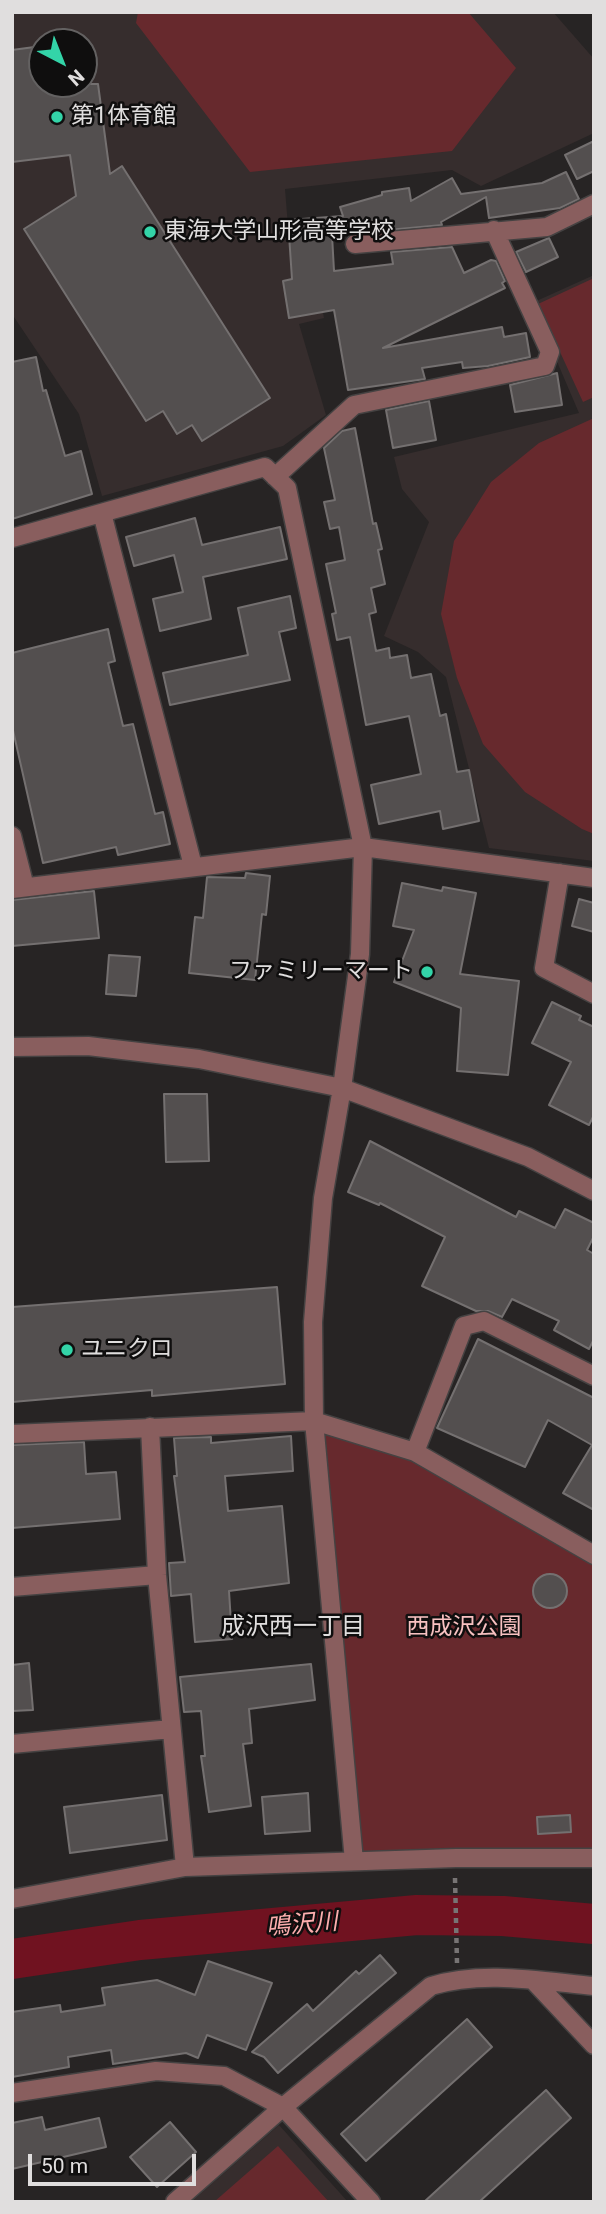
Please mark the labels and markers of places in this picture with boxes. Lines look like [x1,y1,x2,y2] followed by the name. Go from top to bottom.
[71,103,176,131] place label: 第1体育館
[49,109,65,125] marker: 第1体育館
[164,218,394,246] place label: 東海大学山形高等学校
[142,224,158,240] marker: 東海大学山形高等学校
[229,958,413,986] place label: ファミリーマート
[419,964,435,980] marker: ファミリーマート
[81,1336,173,1364] place label: ユニクロ
[59,1342,75,1358] marker: ユニクロ

